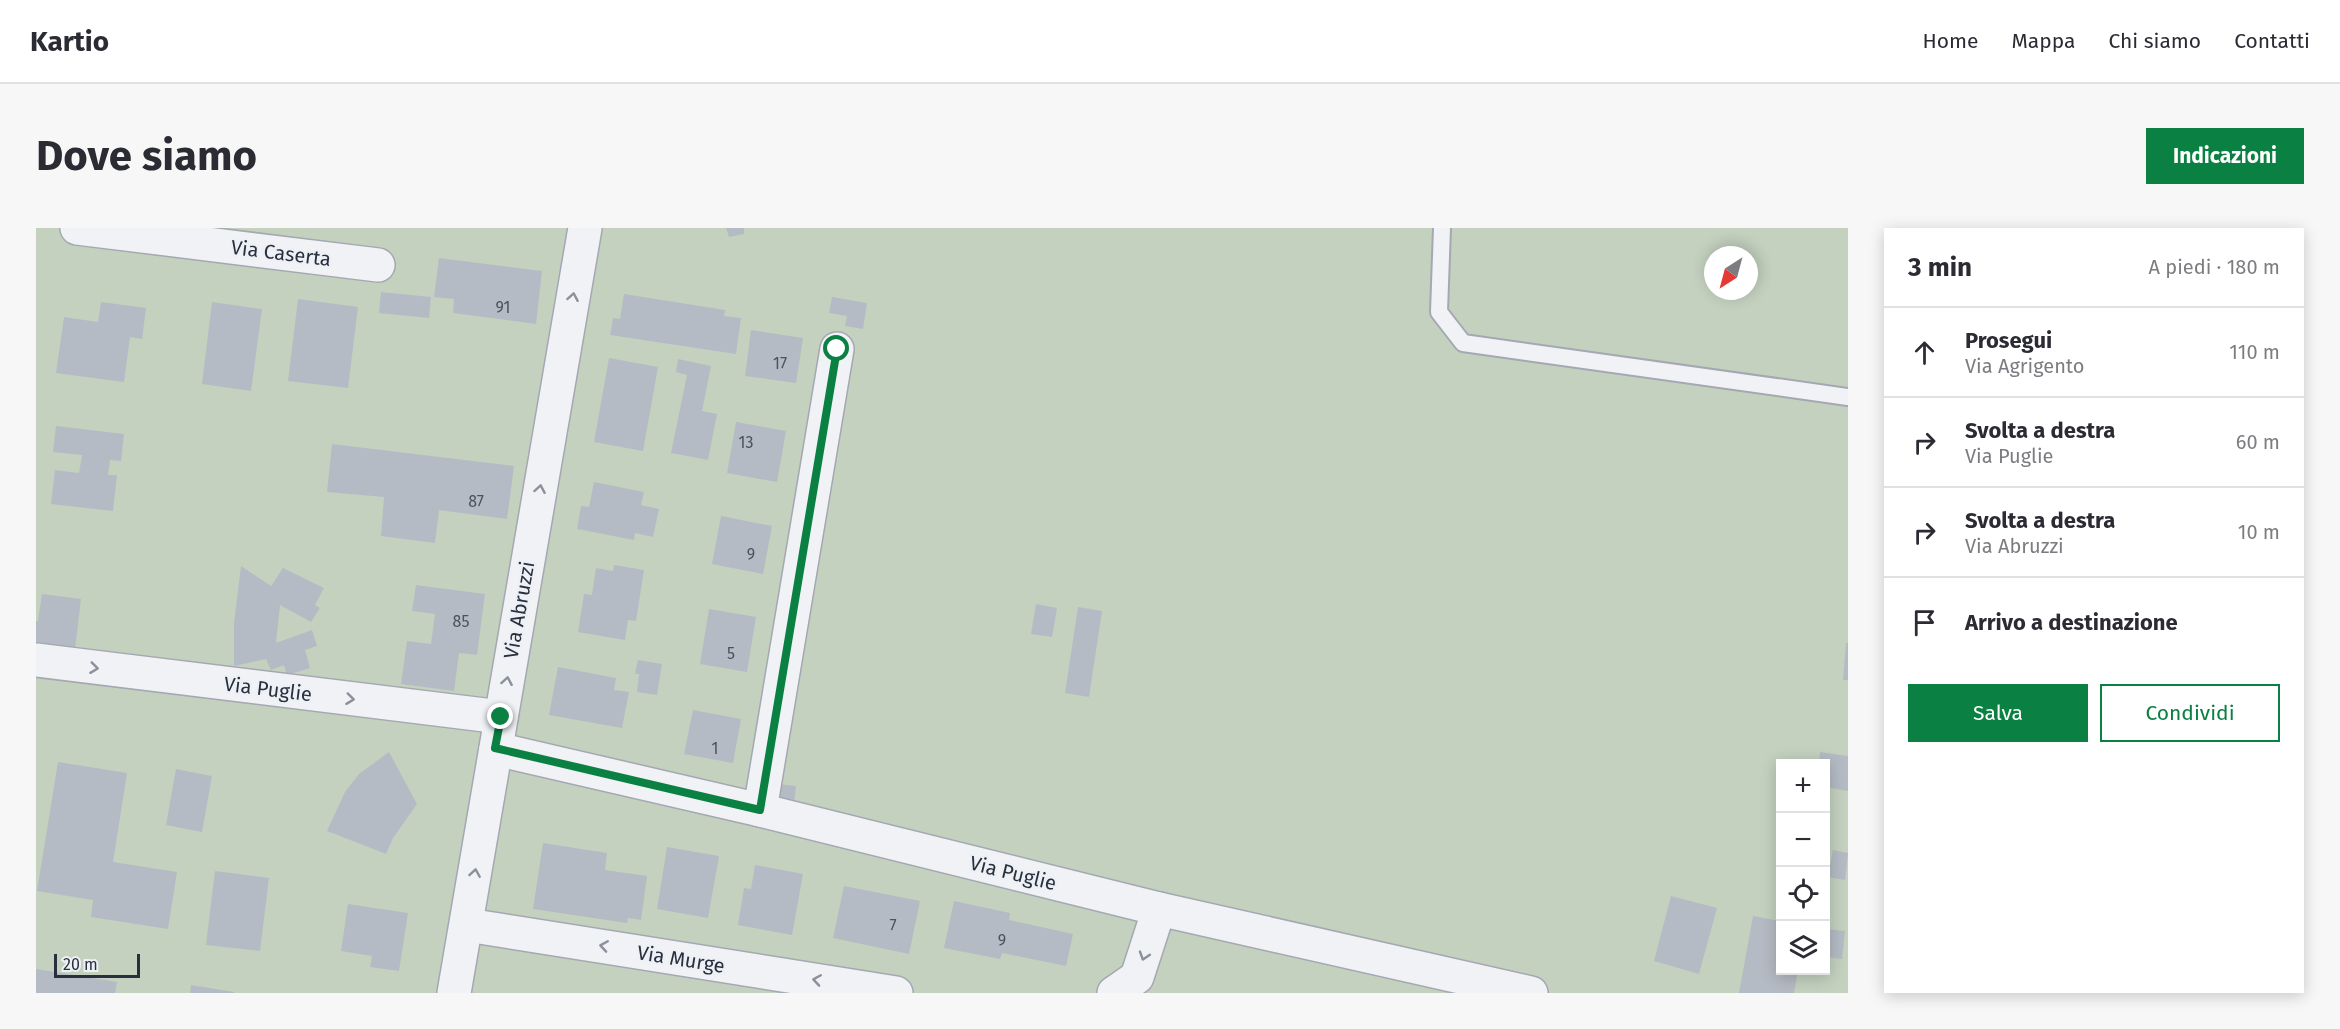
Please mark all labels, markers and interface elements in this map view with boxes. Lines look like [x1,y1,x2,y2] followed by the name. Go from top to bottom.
[30,25,109,58] text: Kartio
[1922,28,1978,54] text: Home
[2011,28,2075,54] text: Mappa
[2108,28,2201,54] text: Chi siamo
[2234,28,2310,54] text: Contatti
[2146,128,2304,184] button: Indicazioni
[36,131,257,181] text: Dove siamo
[230,235,332,271] street label: Via Caserta
[1704,246,1758,300] north arrow
[1908,252,1972,283] text: 3 min
[2149,255,2280,279] text: A piedi · 180 m
[566,292,579,302] one-way arrow
[495,298,511,317] house number: 91
[1965,327,2052,354] text: Prosegui
[823,335,849,361] route start
[1908,336,1941,369] icon: ahead
[2229,340,2280,364] text: 110 m
[773,354,787,373] house number: 17
[1965,354,2084,378] text: Via Agrigento
[1965,417,2115,444] text: Svolta a destra
[1908,426,1941,459] icon: right
[2236,430,2280,454] text: 60 m
[739,433,753,452] house number: 13
[1965,444,2053,468] text: Via Puglie
[533,484,546,494] one-way arrow
[468,492,484,511] house number: 87
[1965,507,2115,534] text: Svolta a destra
[1908,516,1941,549] icon: right
[2238,520,2280,544] text: 10 m
[1965,534,2064,558] text: Via Abruzzi
[747,545,755,564] house number: 9
[499,559,539,661] street label: Via Abruzzi
[1908,606,1941,639] icon: arrive
[1965,609,2178,636] text: Arrivo a destinazione
[453,612,469,631] house number: 85
[727,644,735,663] house number: 5
[89,661,99,673] one-way arrow
[223,672,313,706] street label: Via Puglie
[500,676,513,686] one-way arrow
[1908,684,2088,742] button: Salva
[2100,684,2280,742] button: Condividi
[346,692,355,704] one-way arrow
[487,703,513,729] route end
[712,739,718,758] house number: 1
[1776,759,1830,975] map controls
[1776,759,1830,813] button: +
[1776,813,1830,867] button: −
[967,851,1059,895] street label: Via Puglie
[1776,867,1830,921] button: locate
[468,869,481,879] one-way arrow
[889,916,897,935] house number: 7
[1776,921,1830,975] button: layers
[998,931,1006,950] house number: 9
[635,940,727,978] street label: Via Murge
[599,941,609,953] one-way arrow
[1138,950,1151,961] one-way arrow
[54,951,140,978] scale bar
[63,955,98,974] text: 20 m
[813,975,822,987] one-way arrow

